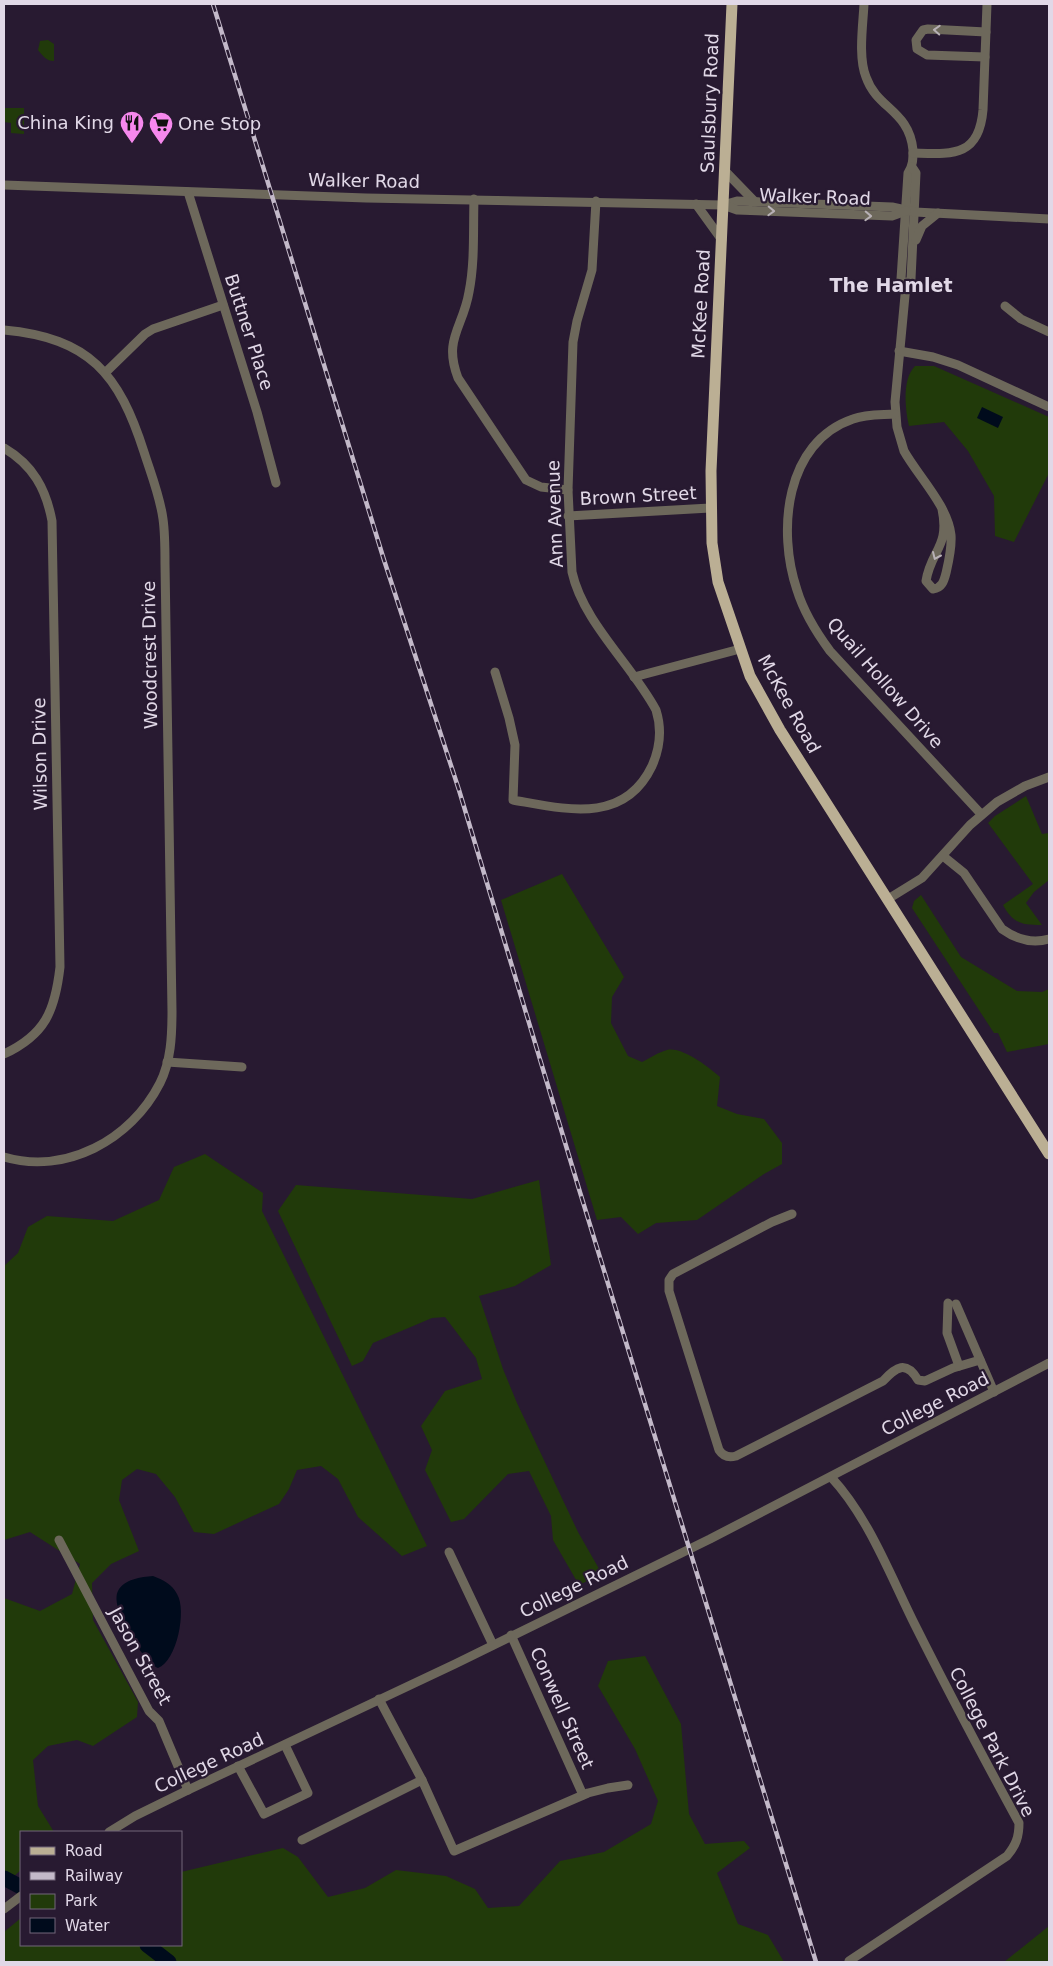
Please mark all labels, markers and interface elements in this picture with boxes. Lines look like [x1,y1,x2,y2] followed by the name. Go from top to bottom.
[933,24,941,35] one-way arrow
[697,33,722,173] street label: Saulsbury Road
[119,110,145,144] restaurant icon: China King
[148,111,174,145] supermarket icon: One Stop
[17,112,114,133] place label: China King
[178,113,261,134] place label: One Stop
[308,169,420,192] street label: Walker Road
[759,184,871,209] street label: Walker Road
[767,206,775,217] one-way arrow
[865,210,873,221] one-way arrow
[687,249,714,359] street label: McKee Road
[221,271,278,393] street label: Buttner Place
[830,274,953,296] district label: The Hamlet
[542,460,567,568] street label: Ann Avenue
[579,482,697,509] street label: Brown Street
[931,551,942,560] one-way arrow
[138,581,161,729] street label: Woodcrest Drive
[823,613,948,752] street label: Quail Hollow Drive
[754,651,825,757] street label: McKee Road
[28,697,51,811] street label: Wilson Drive
[877,1367,992,1440] street label: College Road
[516,1551,631,1622] street label: College Road
[104,1602,176,1708] street label: Jason Street
[526,1644,599,1772] street label: Conwell Street
[946,1663,1039,1820] street label: College Park Drive
[151,1728,267,1797] street label: College Road
[20,1831,182,1946] legend
[65,1842,103,1860] text: Road
[65,1867,123,1885] text: Railway
[65,1892,98,1910] text: Park
[65,1917,110,1935] text: Water

